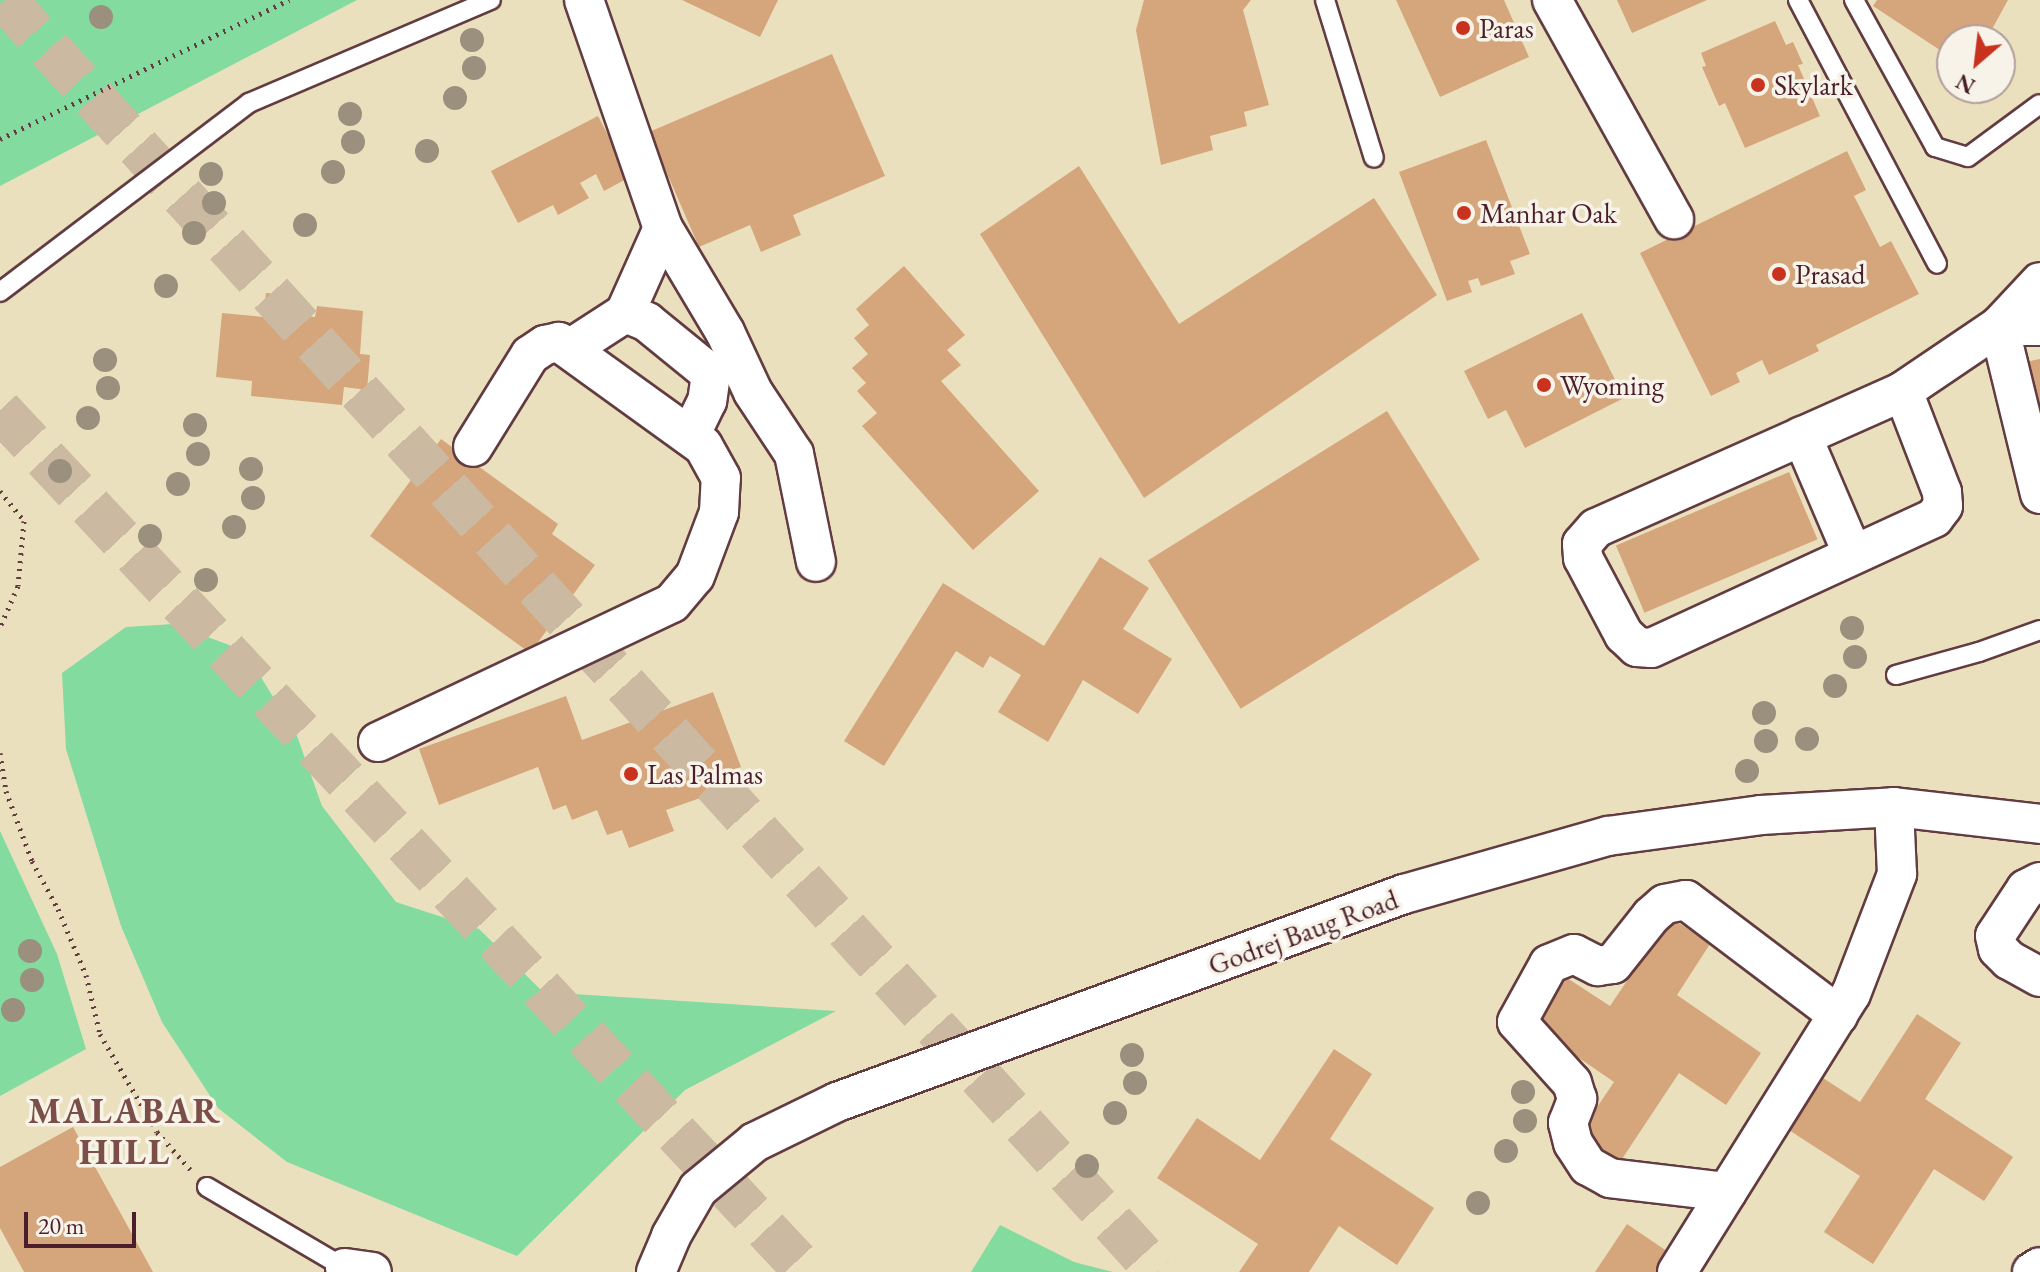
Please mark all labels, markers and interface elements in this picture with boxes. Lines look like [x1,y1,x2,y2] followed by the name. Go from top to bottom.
[1479,11,1534,45] place label: Paras
[1454,19,1472,37] marker: Paras
[1936,24,2016,104] north arrow
[1951,67,1980,101] text: N
[1774,68,1853,102] place label: Skylark
[1749,76,1767,94] marker: Skylark
[1480,196,1617,230] place label: Manhar Oak
[1455,204,1473,222] marker: Manhar Oak
[1795,257,1865,291] place label: Prasad
[1770,265,1788,283] marker: Prasad
[1560,368,1664,402] place label: Wyoming
[1535,376,1553,394] marker: Wyoming
[647,757,763,791] place label: Las Palmas
[622,765,640,783] marker: Las Palmas
[1204,882,1402,982] street label: Godrej Baug Road
[28,1088,222,1173] district label: MALABAR HILL
[28,1196,140,1246] scale bar
[38,1210,85,1241] text: 20 m

